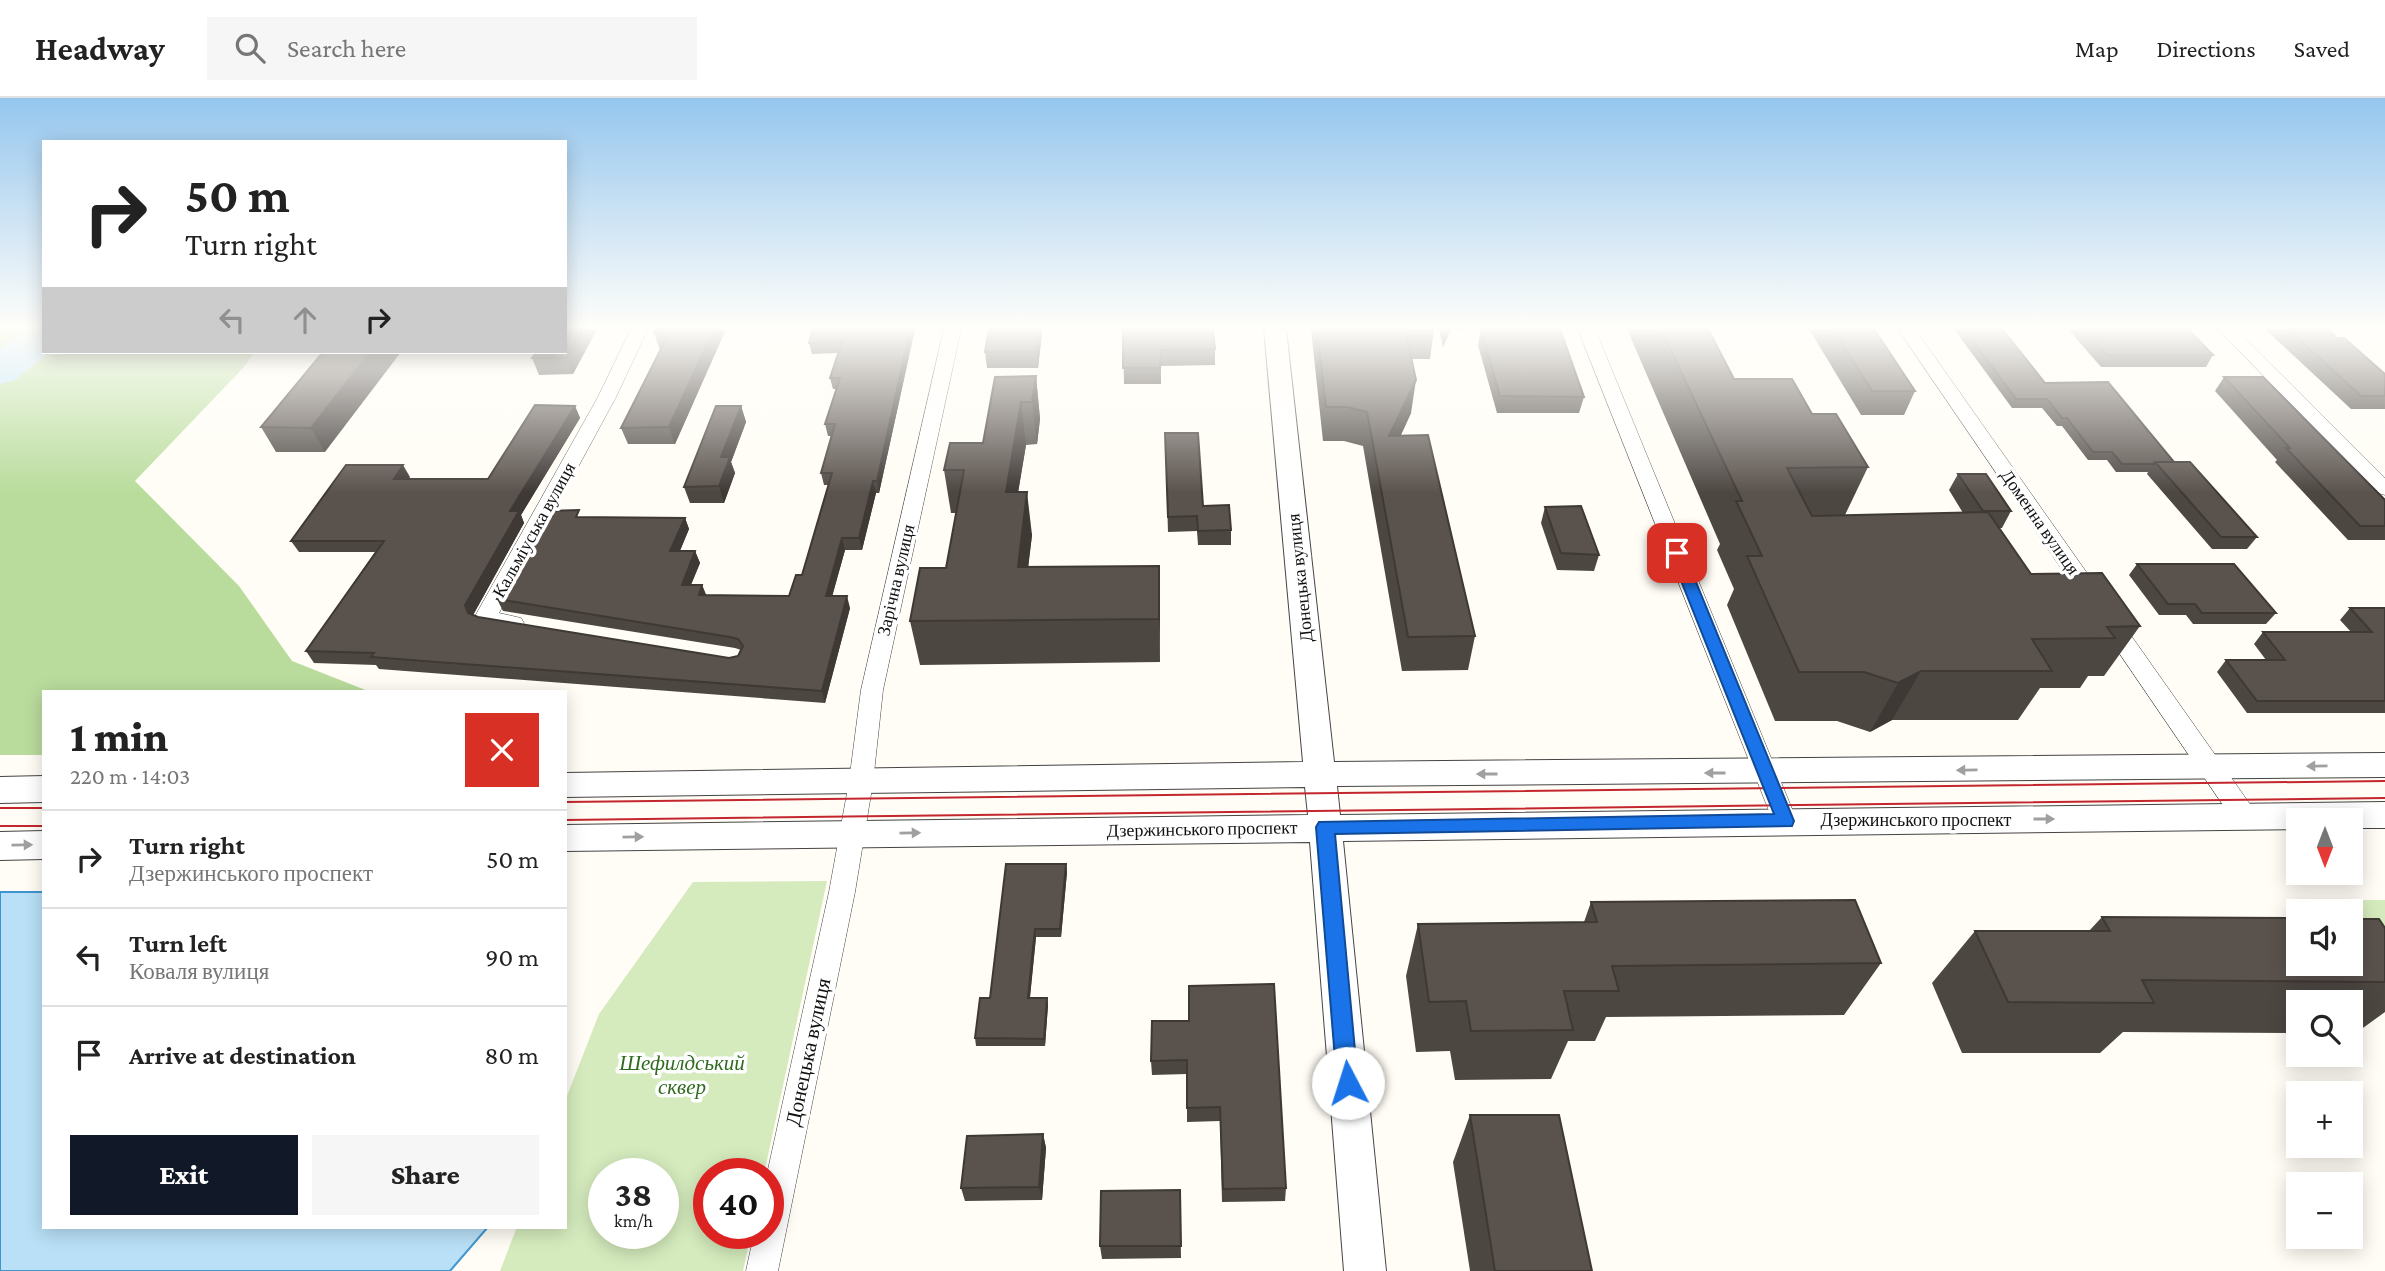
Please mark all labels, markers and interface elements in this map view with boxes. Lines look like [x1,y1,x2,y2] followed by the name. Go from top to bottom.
[207,17,697,80] search box
[231,29,269,67] icon: search
[35,30,165,67] text: Headway
[287,34,406,63] text: Search here
[2075,35,2119,62] text: Map
[2157,35,2256,62] text: Directions
[2294,35,2350,62] text: Saved
[70,168,161,259] icon: right
[185,168,290,223] text: 50 m
[185,226,317,262] text: Turn right
[213,301,251,339] icon: left
[286,301,324,339] icon: ahead
[359,301,397,339] icon: right
[489,459,579,601] street label: Кальміуська вулиця
[1996,466,2084,578] street label: Доменна вулиця
[1283,513,1317,643] street label: Донецька вулиця
[873,522,919,638] street label: Зарічна вулиця
[1647,523,1707,583] pin
[1658,534,1696,572] icon: arrive
[70,713,168,760] text: 1 min
[465,713,539,787] button: close
[2306,760,2328,772] one-way arrow
[70,763,190,789] text: 220 m · 14:03
[1956,765,1978,776] one-way arrow
[1704,767,1726,779] one-way arrow
[1476,768,1498,780] one-way arrow
[2286,808,2362,886] north arrow
[2286,808,2363,1249] map controls
[1821,810,2012,830] street label: Дзержинського проспект
[2033,813,2055,825] one-way arrow
[1106,817,1298,841] street label: Дзержинського проспект
[899,827,921,838] one-way arrow
[129,831,245,860] text: Turn right
[623,831,645,843] one-way arrow
[11,839,33,851] one-way arrow
[70,840,108,878] icon: right
[486,845,539,874] text: 50 m
[129,860,373,886] text: Дзержинського проспект
[2286,899,2363,976] button: sound
[129,929,227,958] text: Turn left
[70,938,108,976] icon: left
[485,943,539,972] text: 90 m
[129,958,269,984] text: Коваля вулиця
[781,975,835,1128] street label: Донецька вулиця
[2286,990,2363,1067] button: search
[70,1036,108,1074] icon: arrive
[129,1041,356,1070] text: Arrive at destination
[485,1041,539,1070] text: 80 m
[1311,1046,1385,1120] position arrow
[618,1051,745,1099] park label: Шефилдський сквер
[2286,1081,2363,1158] button: +
[70,1135,298,1215] button: Exit
[312,1135,539,1215] button: Share
[693,1158,784,1249] speed limit sign: 40
[2286,1172,2363,1249] button: −
[615,1175,652,1214] text: 38
[614,1211,653,1231] text: km/h

